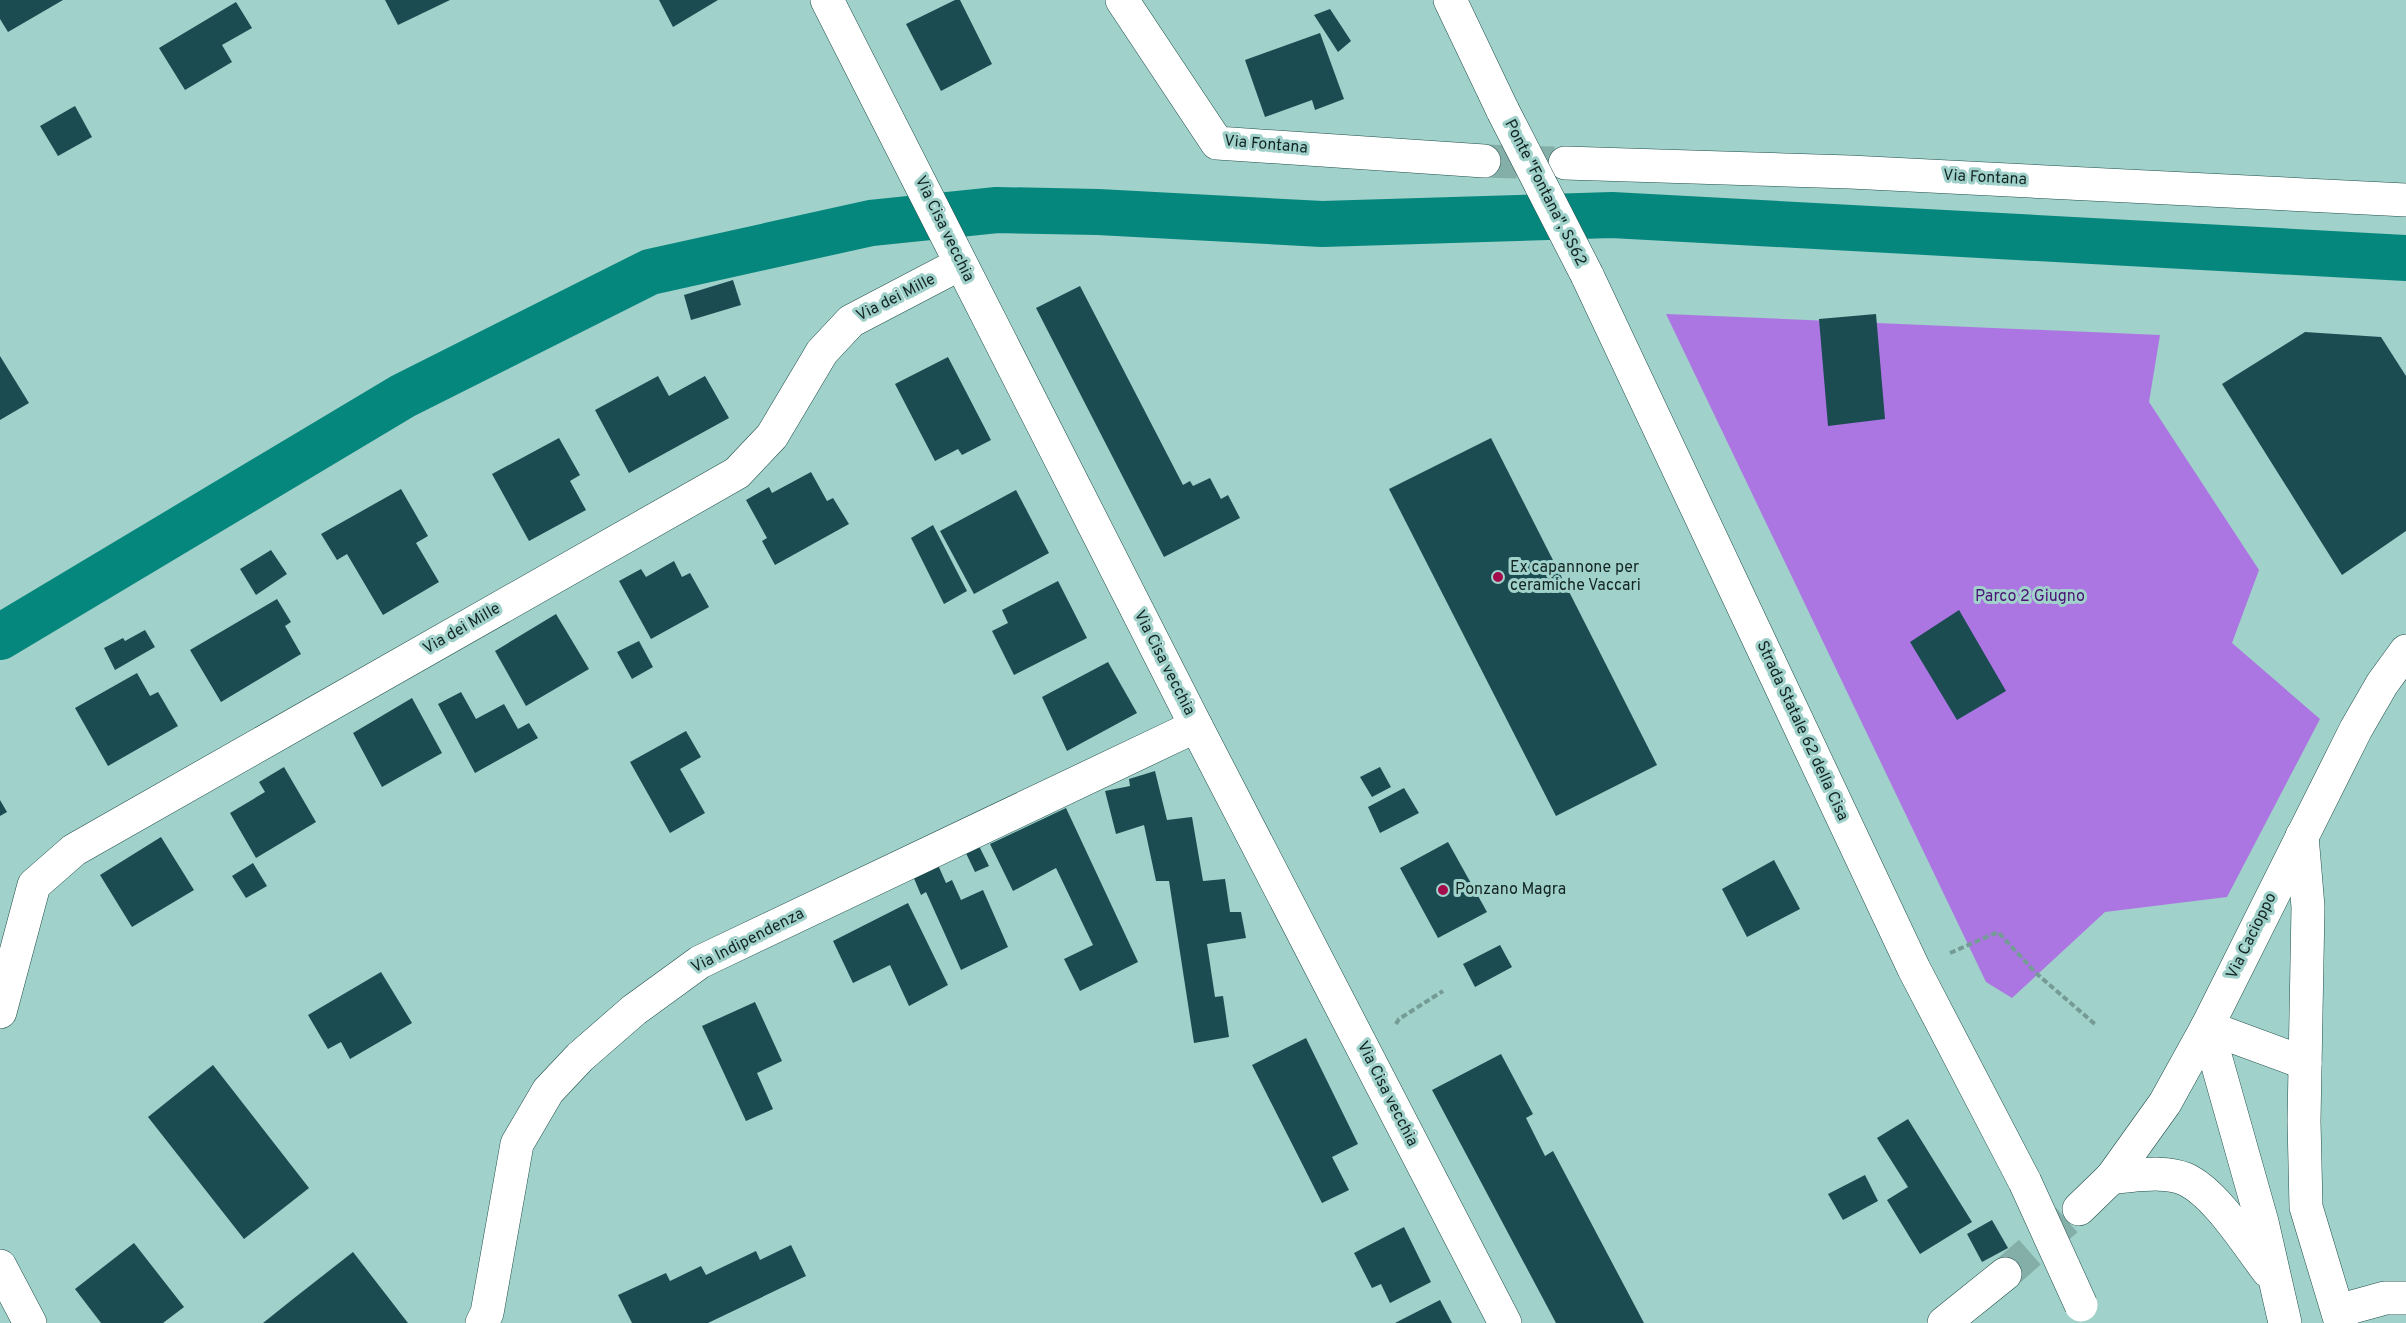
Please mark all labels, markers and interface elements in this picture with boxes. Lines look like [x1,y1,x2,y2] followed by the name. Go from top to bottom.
[1499,116,1591,270] street label: Ponte "Fontana", SS62
[1223,131,1309,159] street label: Via Fontana
[1943,166,2027,190] street label: Via Fontana
[910,173,978,285] street label: Via Cisa vecchia
[853,270,939,326] street label: Via dei Mille
[1510,558,1641,596] place label: Ex capannone per ceramiche Vaccari
[1491,570,1505,584] marker: Ex capannone per ceramiche Vaccari
[1975,587,2085,607] park label: Parco 2 Giugno
[420,599,504,659] street label: Via dei Mille
[1129,607,1199,719] street label: Via Cisa vecchia
[1751,638,1853,824] street label: Strada Statale 62 della Cisa
[1455,880,1566,900] place label: Ponzano Magra
[1436,883,1450,897] marker: Ponzano Magra
[2222,889,2282,983] street label: Via Cacioppo
[688,904,808,978] street label: Via Indipendenza
[1352,1038,1422,1150] street label: Via Cisa vecchia

